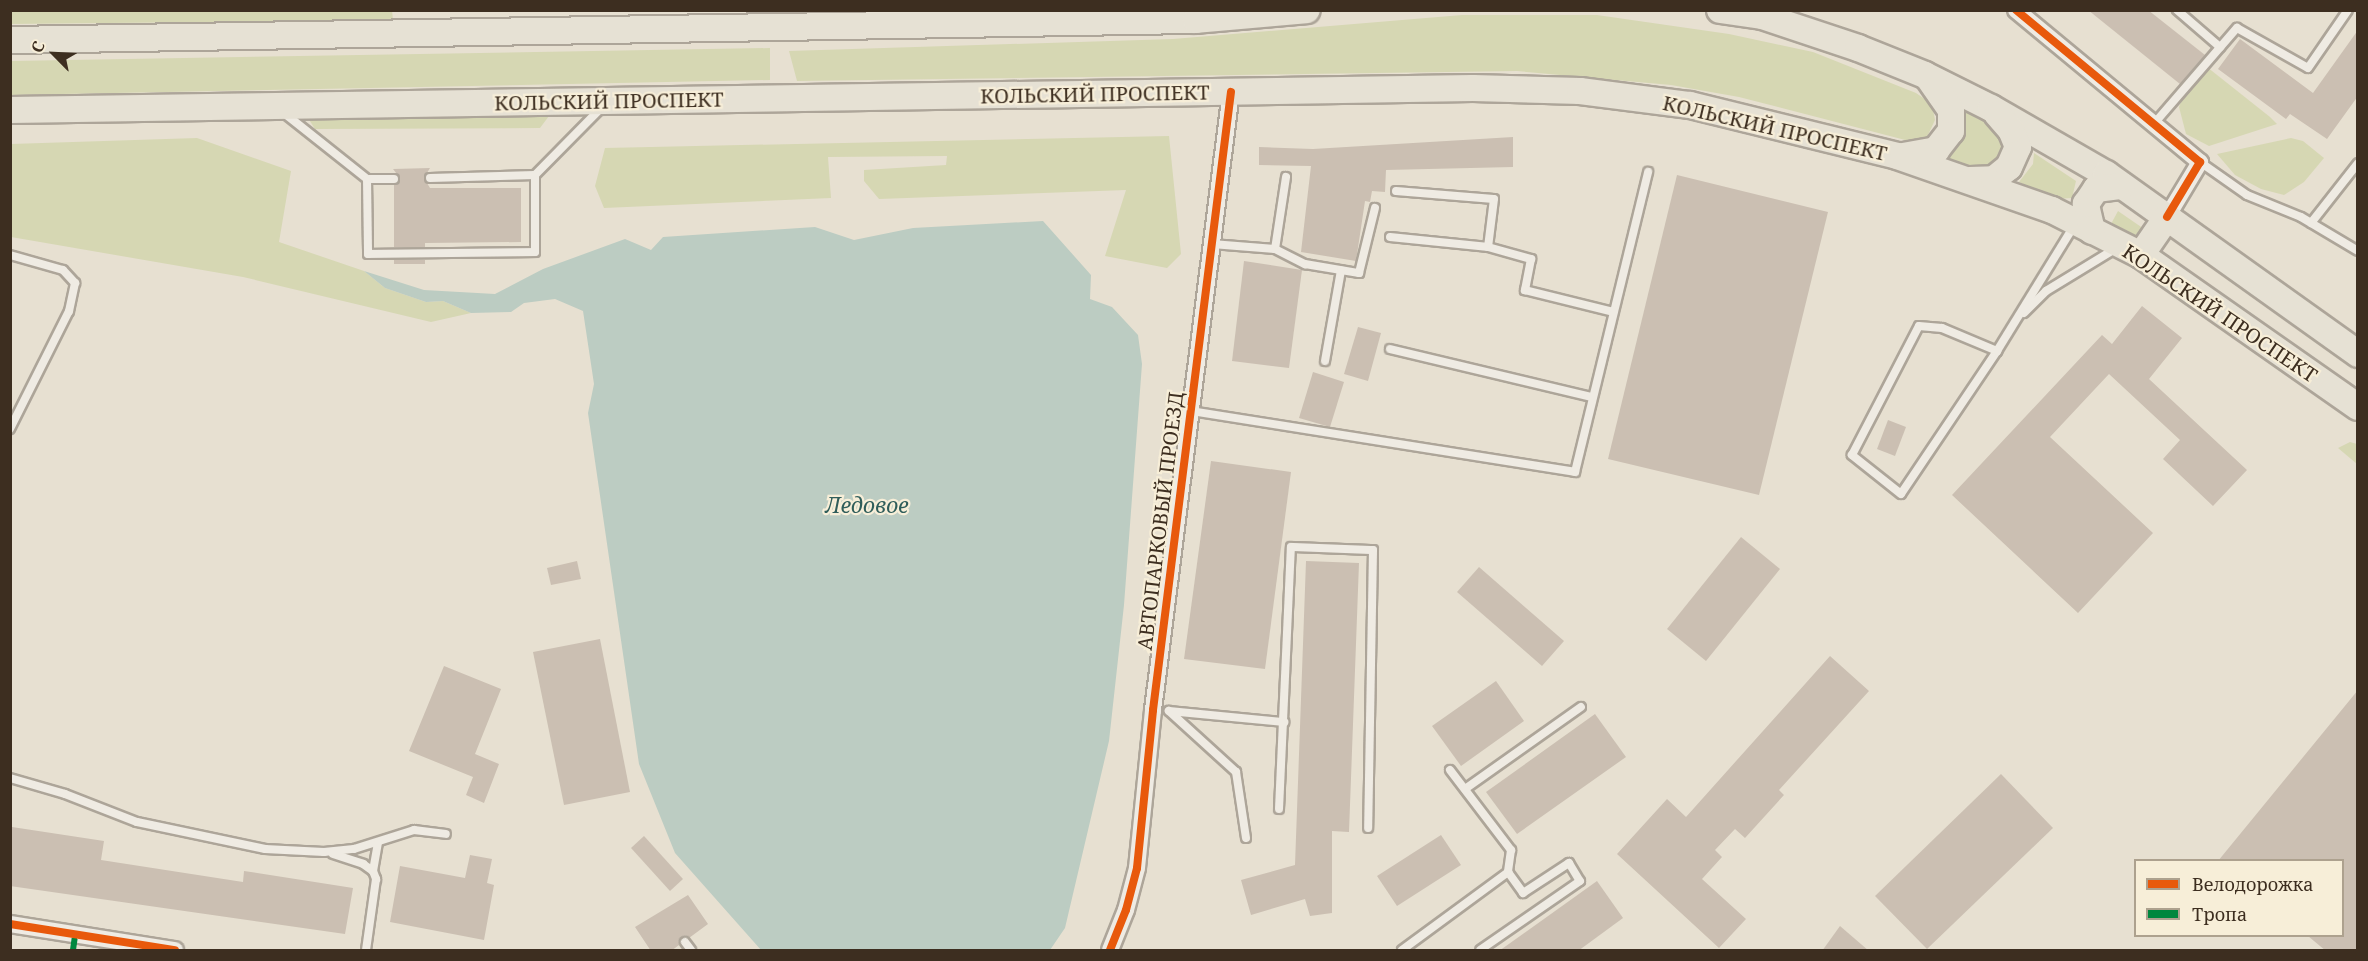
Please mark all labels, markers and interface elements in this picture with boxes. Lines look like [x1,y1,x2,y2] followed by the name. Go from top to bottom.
[24,24,84,84] north arrow
[25,37,50,56] text: С
[980,80,1210,108] street label: КОЛЬСКИЙ ПРОСПЕКТ
[494,87,724,115] street label: КОЛЬСКИЙ ПРОСПЕКТ
[1660,90,1890,166] street label: КОЛЬСКИЙ ПРОСПЕКТ
[2118,239,2322,387] street label: КОЛЬСКИЙ ПРОСПЕКТ
[1132,390,1188,652] street label: АВТОПАРКОВЫЙ ПРОЕЗД
[825,492,909,518] water label: Ледовое
[2134,859,2344,937] legend
[2192,872,2314,896] text: Велодорожка
[2192,902,2247,926] text: Тропа

